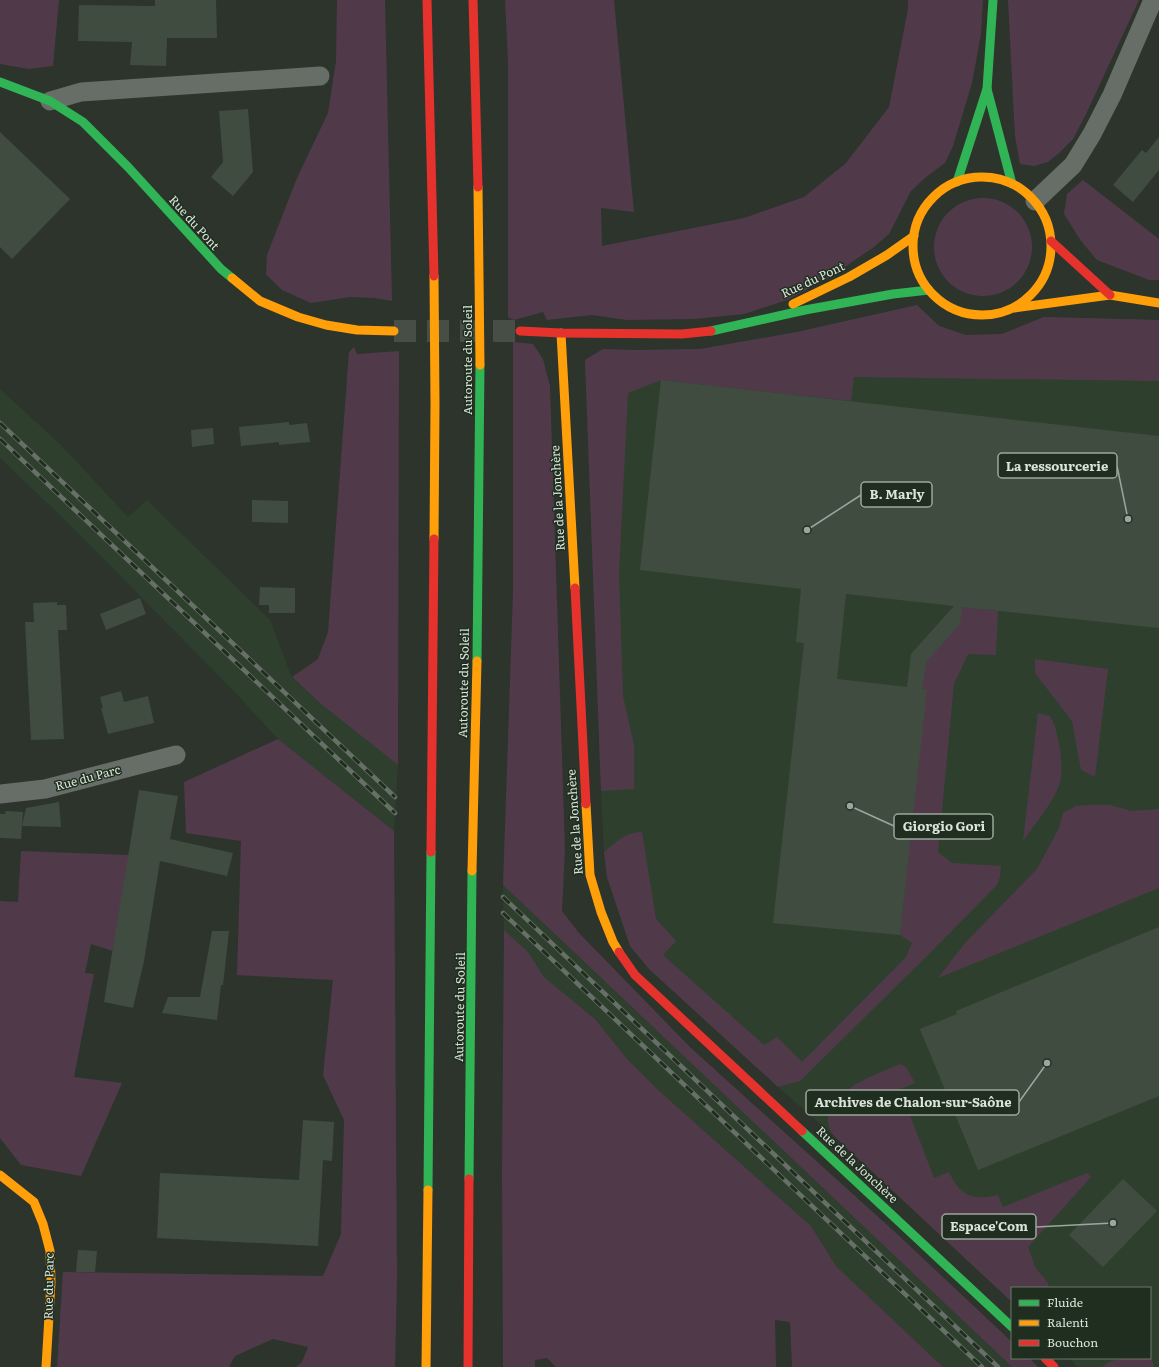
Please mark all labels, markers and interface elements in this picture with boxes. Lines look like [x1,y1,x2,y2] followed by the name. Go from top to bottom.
[165,191,224,254] street label: Rue du Pont
[778,256,847,302] street label: Rue du Pont
[458,305,476,415] street label: Autoroute du Soleil
[545,445,569,551] street label: Rue de la Jonchère
[998,453,1117,478] callout: La ressourcerie
[1006,456,1108,475] text: La ressourcerie
[861,482,932,507] callout: B. Marly
[869,484,925,503] text: B. Marly
[453,628,473,738] street label: Autoroute du Soleil
[53,760,122,794] street label: Rue du Parc
[561,769,587,875] street label: Rue de la Jonchère
[894,814,993,839] callout: Giorgio Gori
[903,816,986,835] text: Giorgio Gori
[449,952,469,1062] street label: Autoroute du Soleil
[806,1090,1019,1115] callout: Archives de Chalon-sur-Saône
[814,1092,1012,1111] text: Archives de Chalon-sur-Saône
[813,1122,903,1207] street label: Rue de la Jonchère
[942,1214,1036,1239] callout: Espace'Com
[950,1216,1028,1235] text: Espace'Com
[38,1252,58,1319] street label: Rue du Parc
[1011,1287,1151,1359] legend
[1047,1293,1083,1311] text: Fluide
[1047,1313,1088,1331] text: Ralenti
[1047,1333,1098,1351] text: Bouchon

